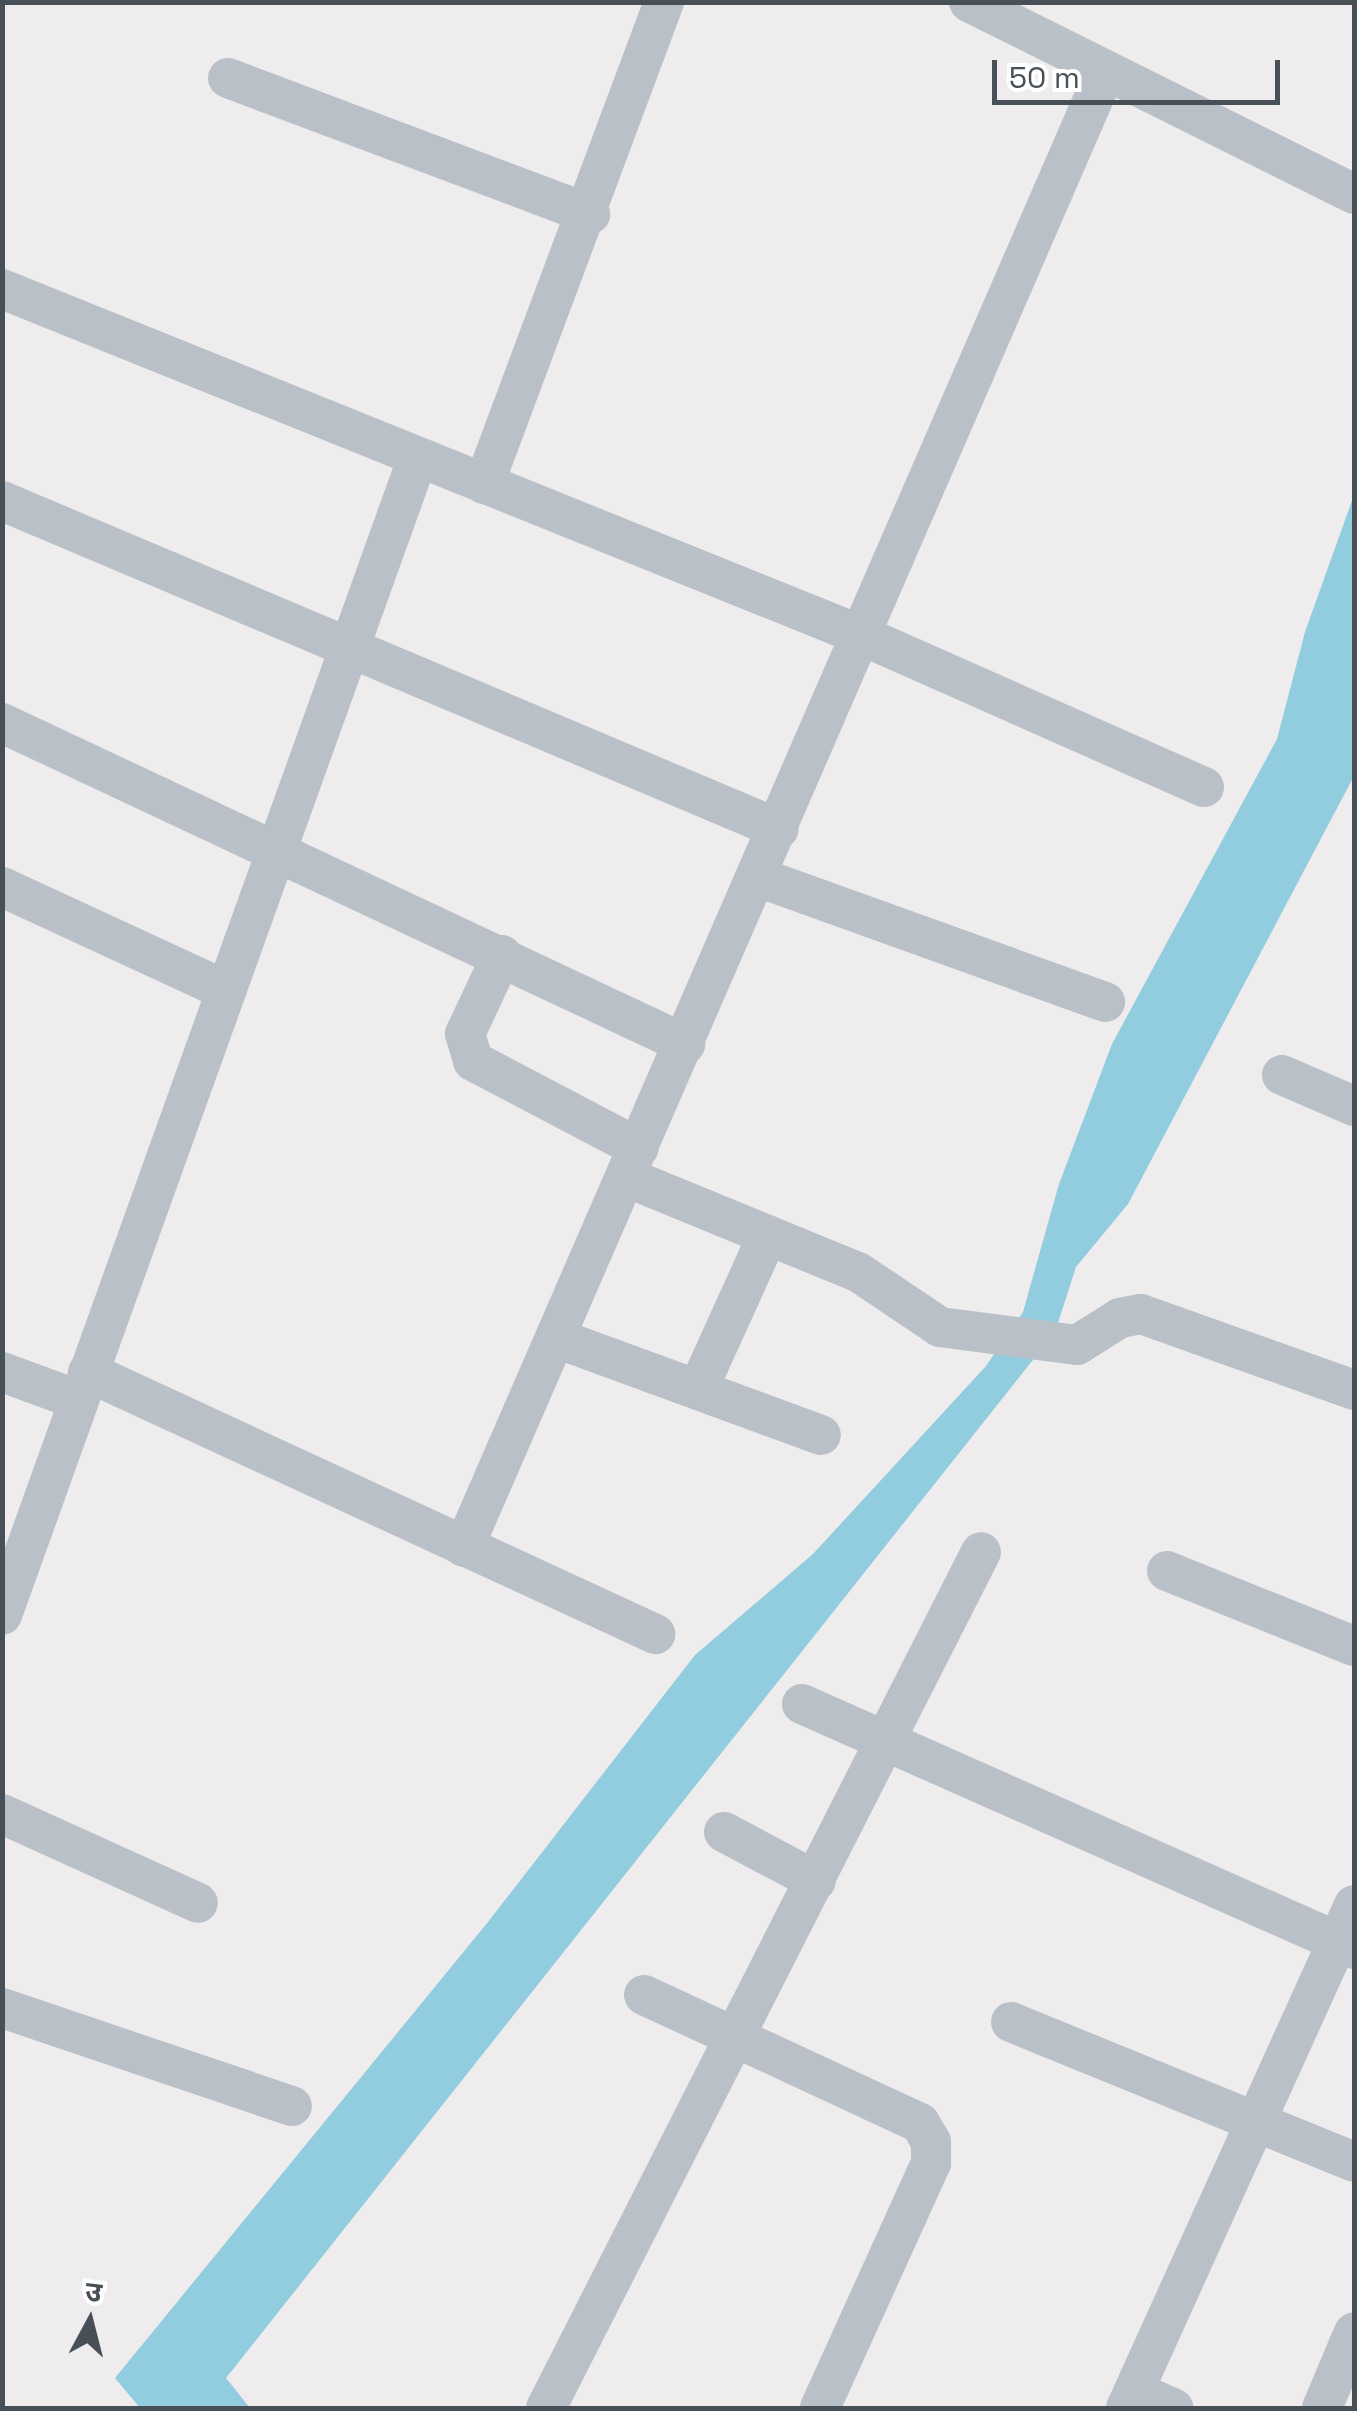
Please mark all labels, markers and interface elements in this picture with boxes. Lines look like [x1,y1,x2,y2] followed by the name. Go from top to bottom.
[997,40,1284,102] scale bar
[1009,58,1080,97] text: 50 m
[40,2271,140,2371] north arrow
[83,2272,104,2310] text: उ

